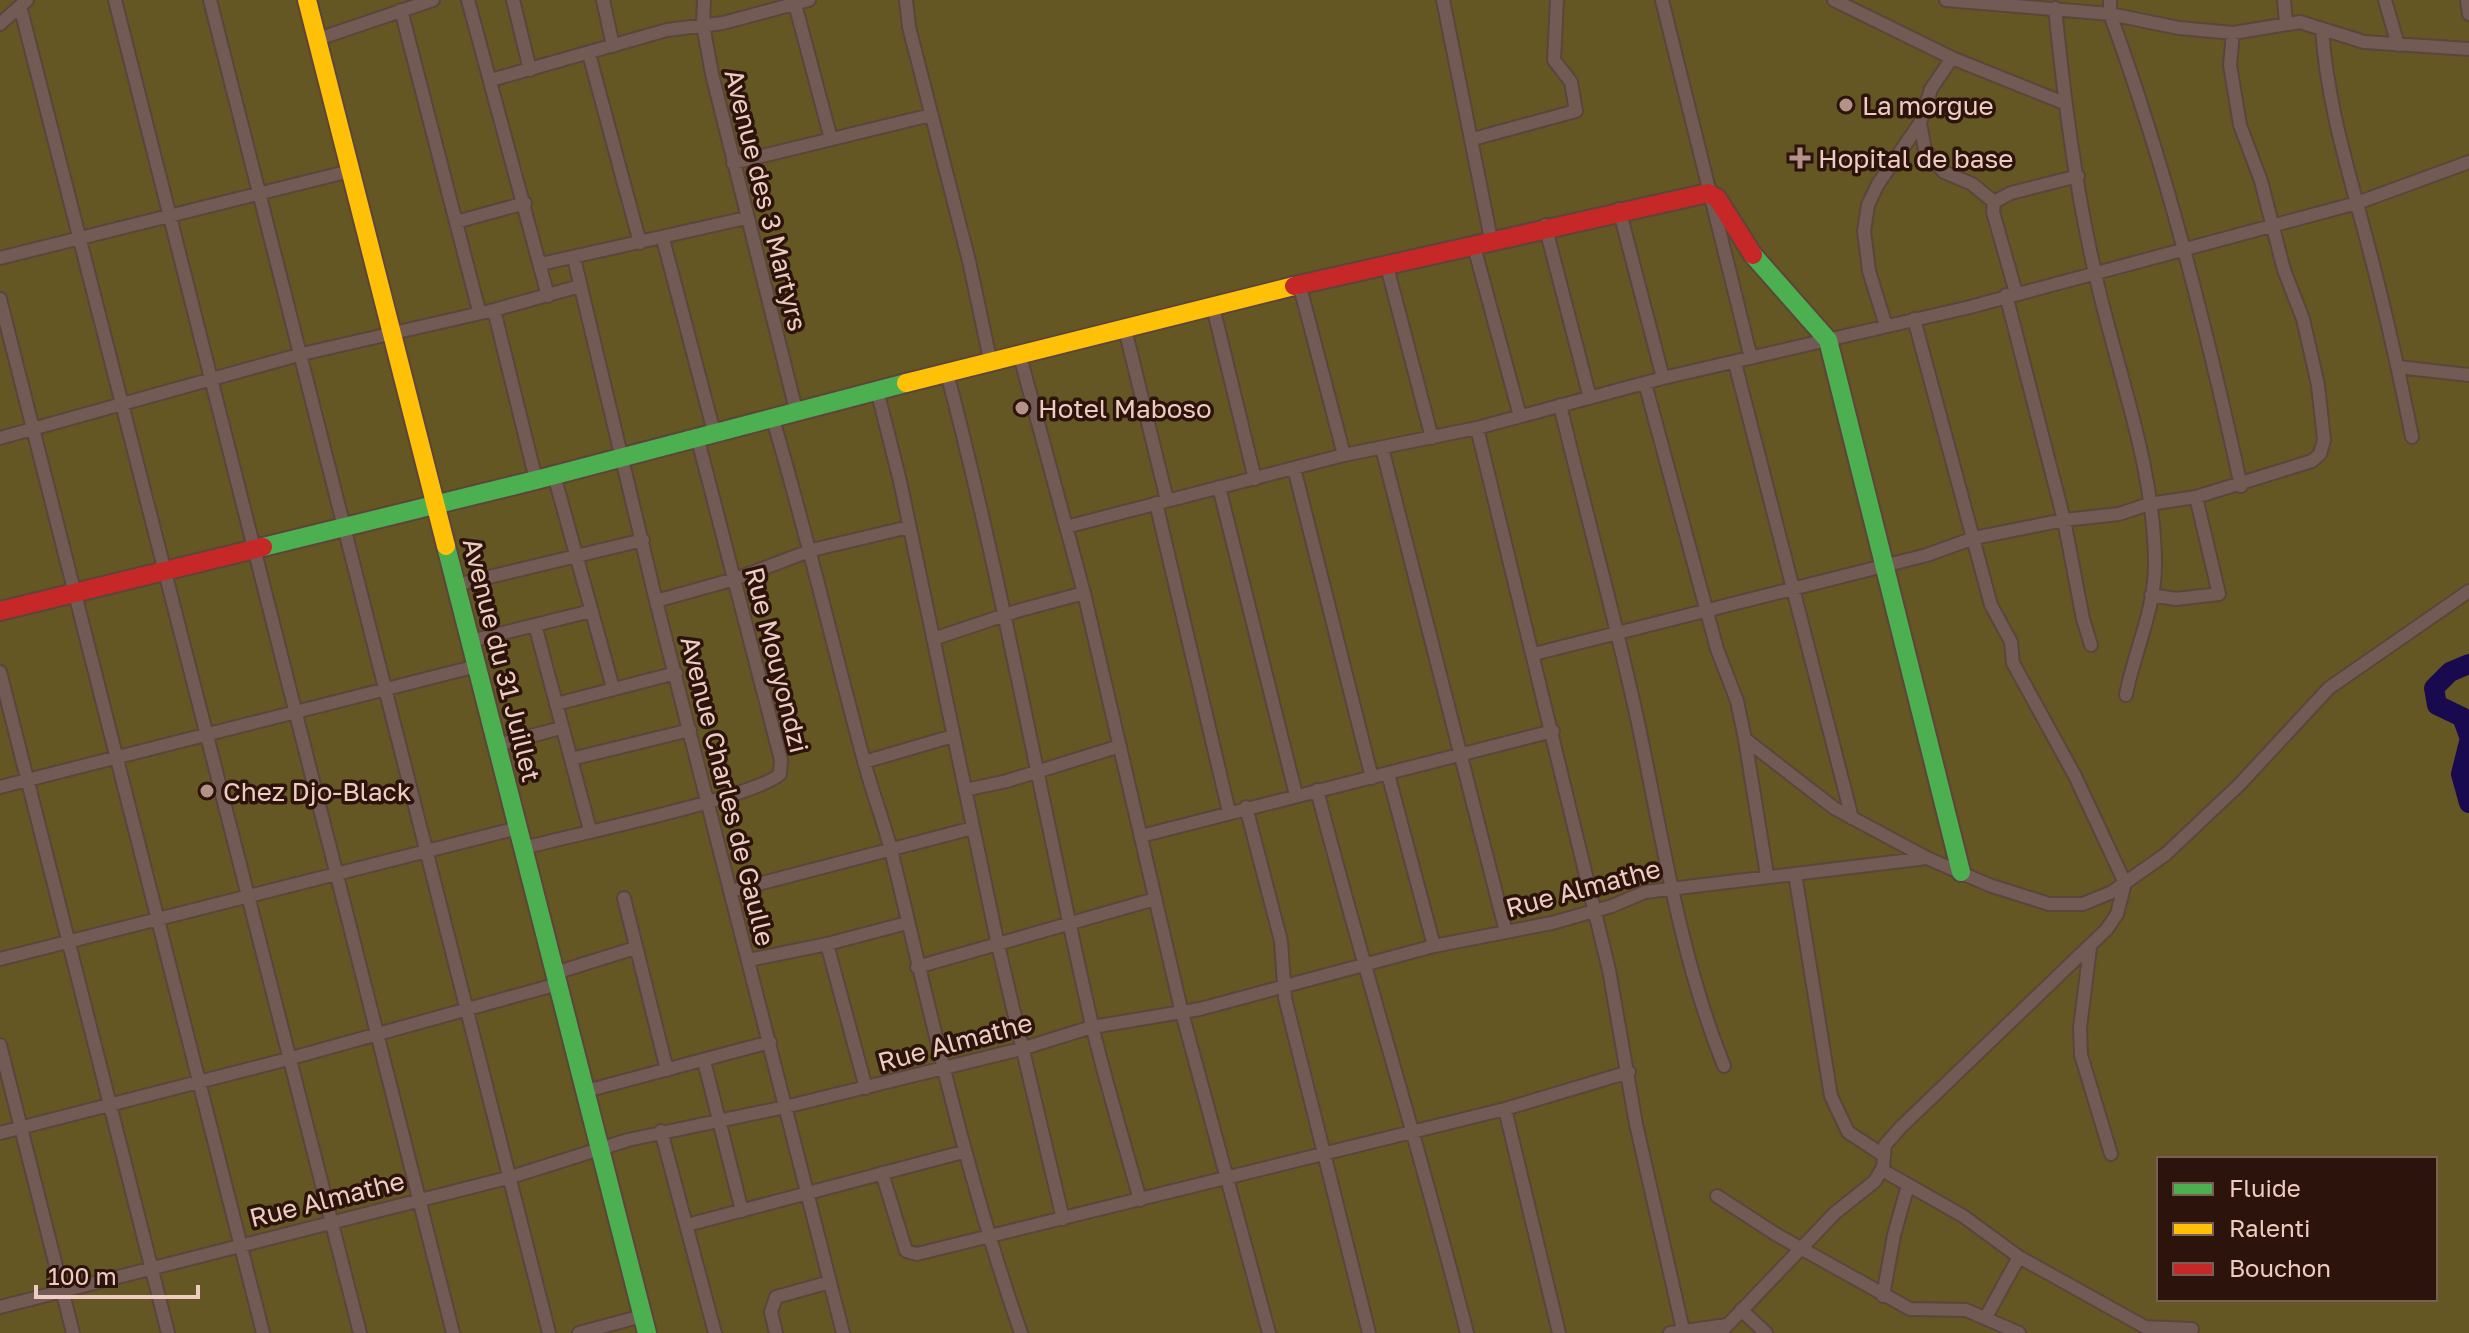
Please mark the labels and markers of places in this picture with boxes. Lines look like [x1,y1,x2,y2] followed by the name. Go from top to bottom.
[1862,90,1994,121] place label: La morgue
[1837,96,1855,114] marker: La morgue
[1818,143,2013,174] place label: Hopital de base
[1789,147,1811,169] marker: Hopital de base
[1038,393,1212,424] place label: Hotel Maboso
[1013,399,1031,417] marker: Hotel Maboso
[223,776,412,807] place label: Chez Djo-Black
[198,782,216,800] marker: Chez Djo-Black

